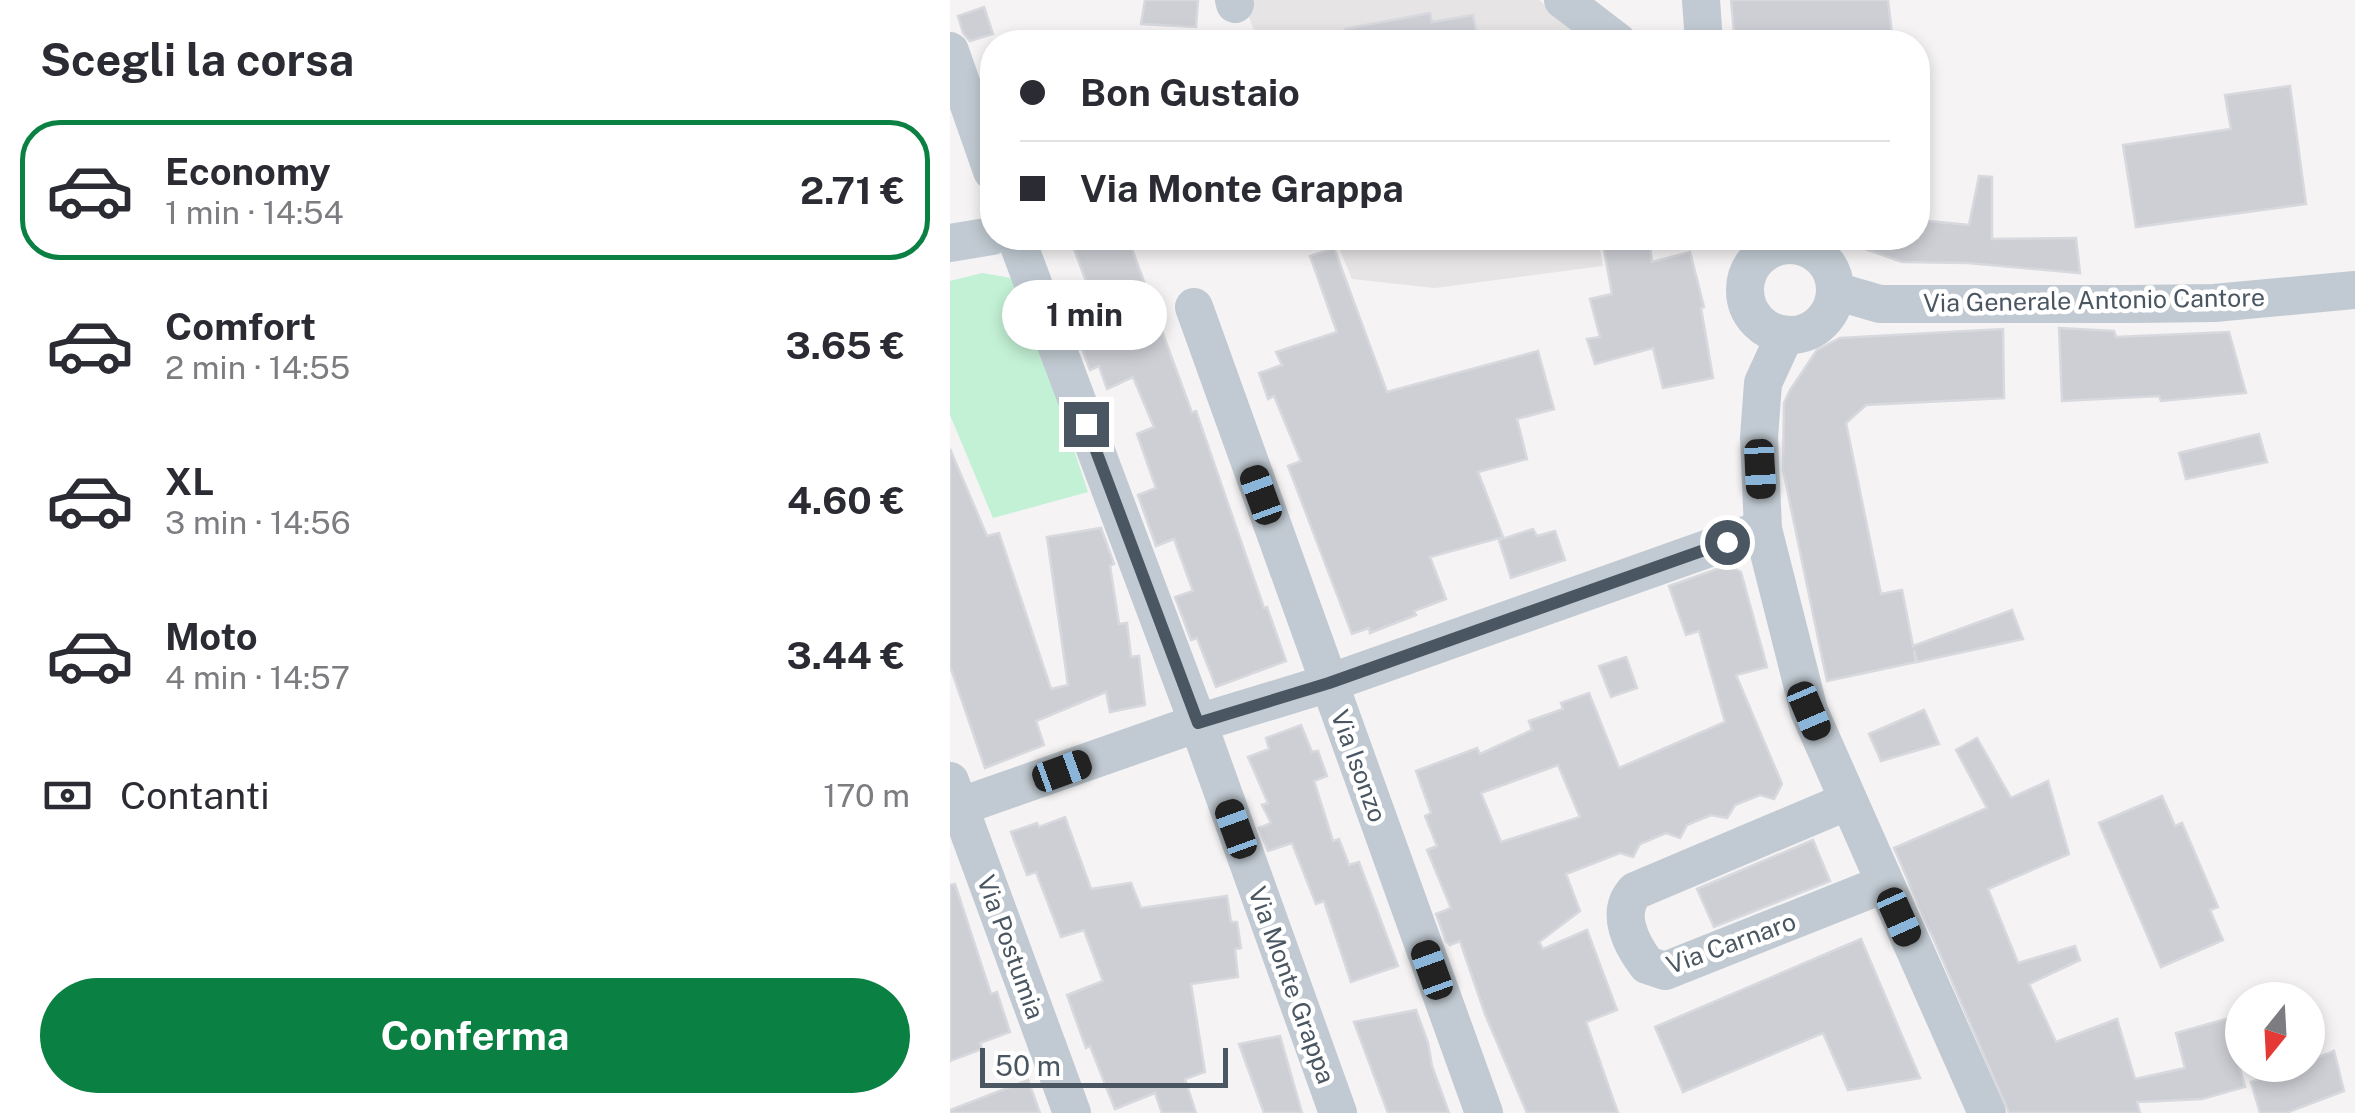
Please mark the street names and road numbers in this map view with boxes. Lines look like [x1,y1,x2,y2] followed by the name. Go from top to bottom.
[1923,282,2265,318] street label: Via Generale Antonio Cantore
[1325,706,1393,826] street label: Via Isonzo
[971,871,1051,1023] street label: Via Postumia
[1242,882,1342,1088] street label: Via Monte Grappa
[1662,906,1800,980] street label: Via Carnaro

